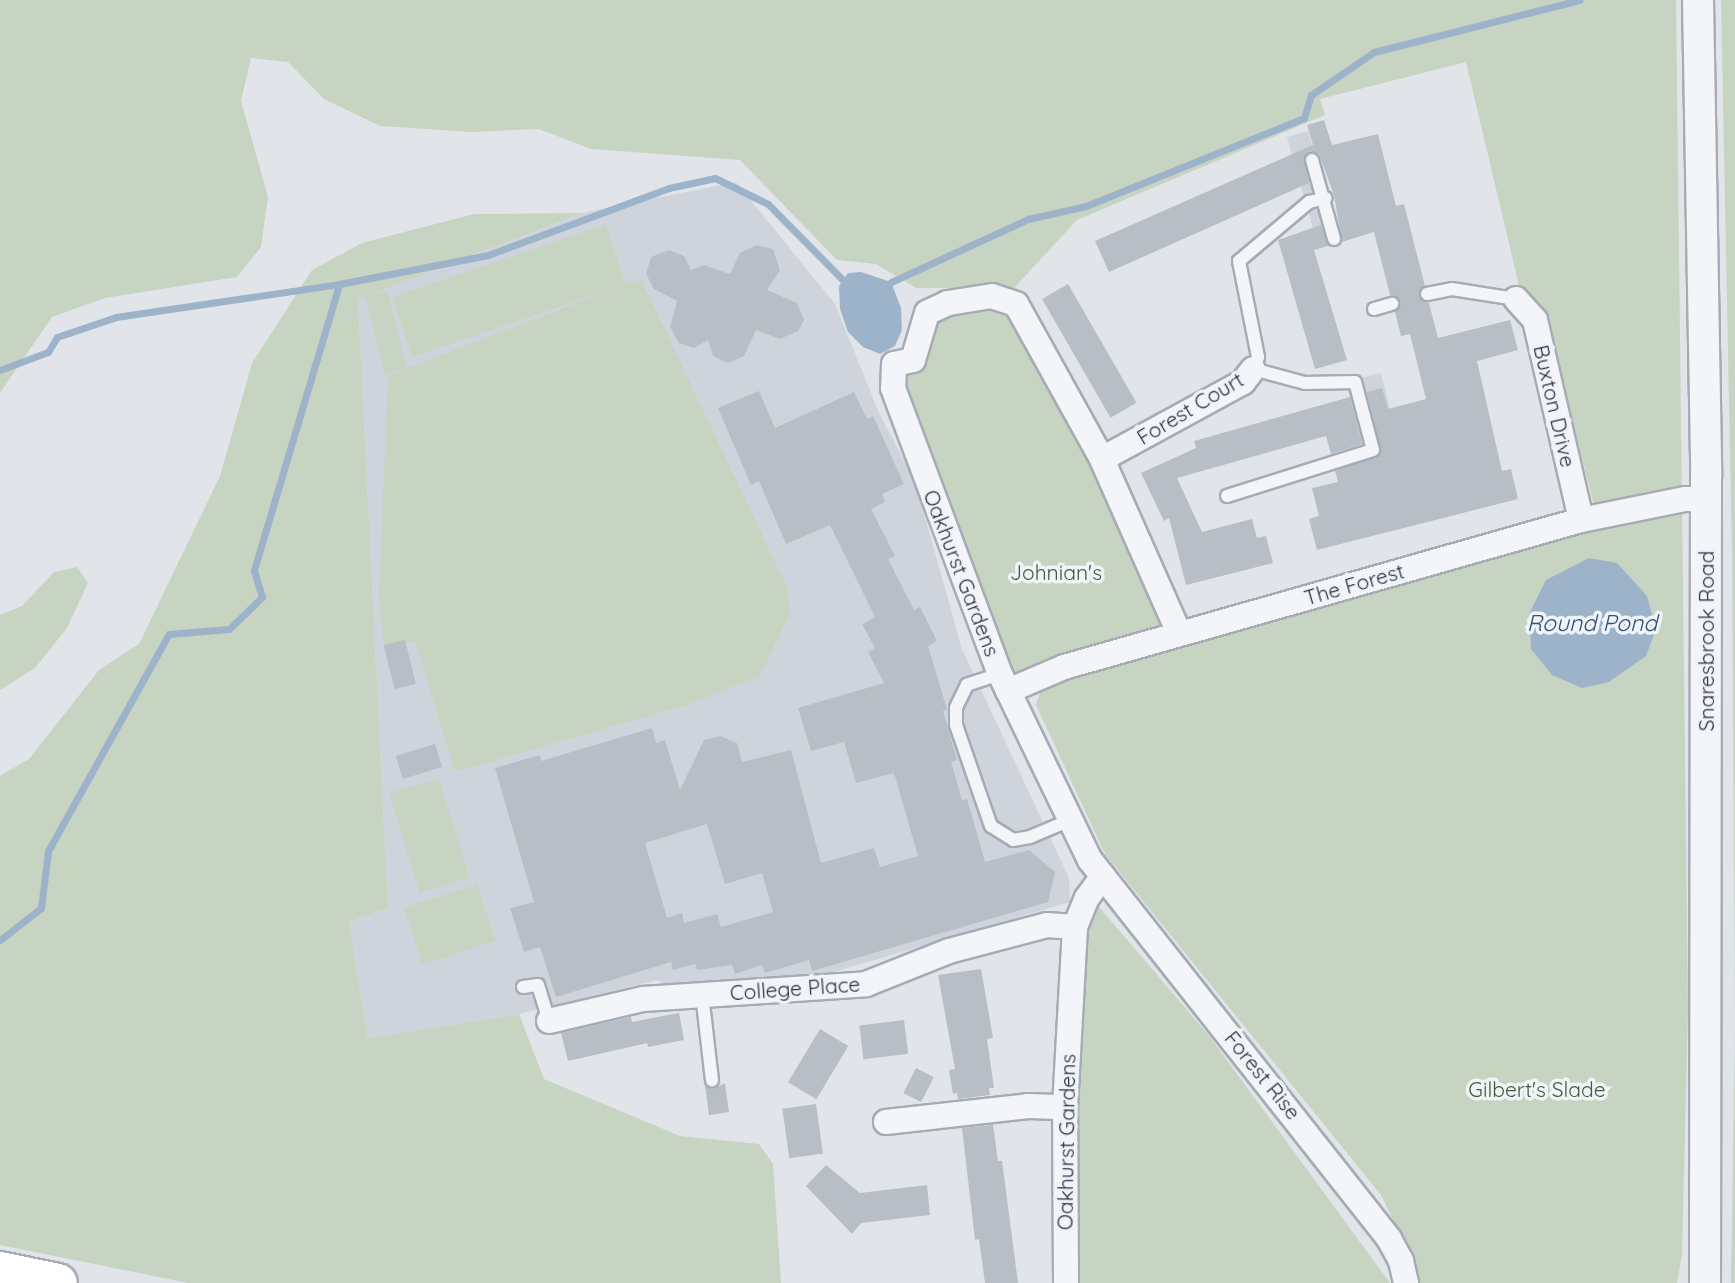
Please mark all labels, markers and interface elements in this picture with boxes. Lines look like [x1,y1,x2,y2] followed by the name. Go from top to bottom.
[1529,342,1581,470] street label: Buxton Drive
[1132,366,1248,450] street label: Forest Court
[919,486,1005,660] street label: Oakhurst Gardens
[1693,551,1719,731] street label: Snaresbrook Road
[1301,558,1407,610] street label: The Forest
[1010,559,1102,585] park label: Johnian's
[1527,609,1657,637] water label: Round Pond
[729,971,861,1005] street label: College Place
[1220,1026,1306,1124] street label: Forest Rise
[1052,1054,1080,1230] street label: Oakhurst Gardens
[1468,1076,1606,1102] park label: Gilbert's Slade

